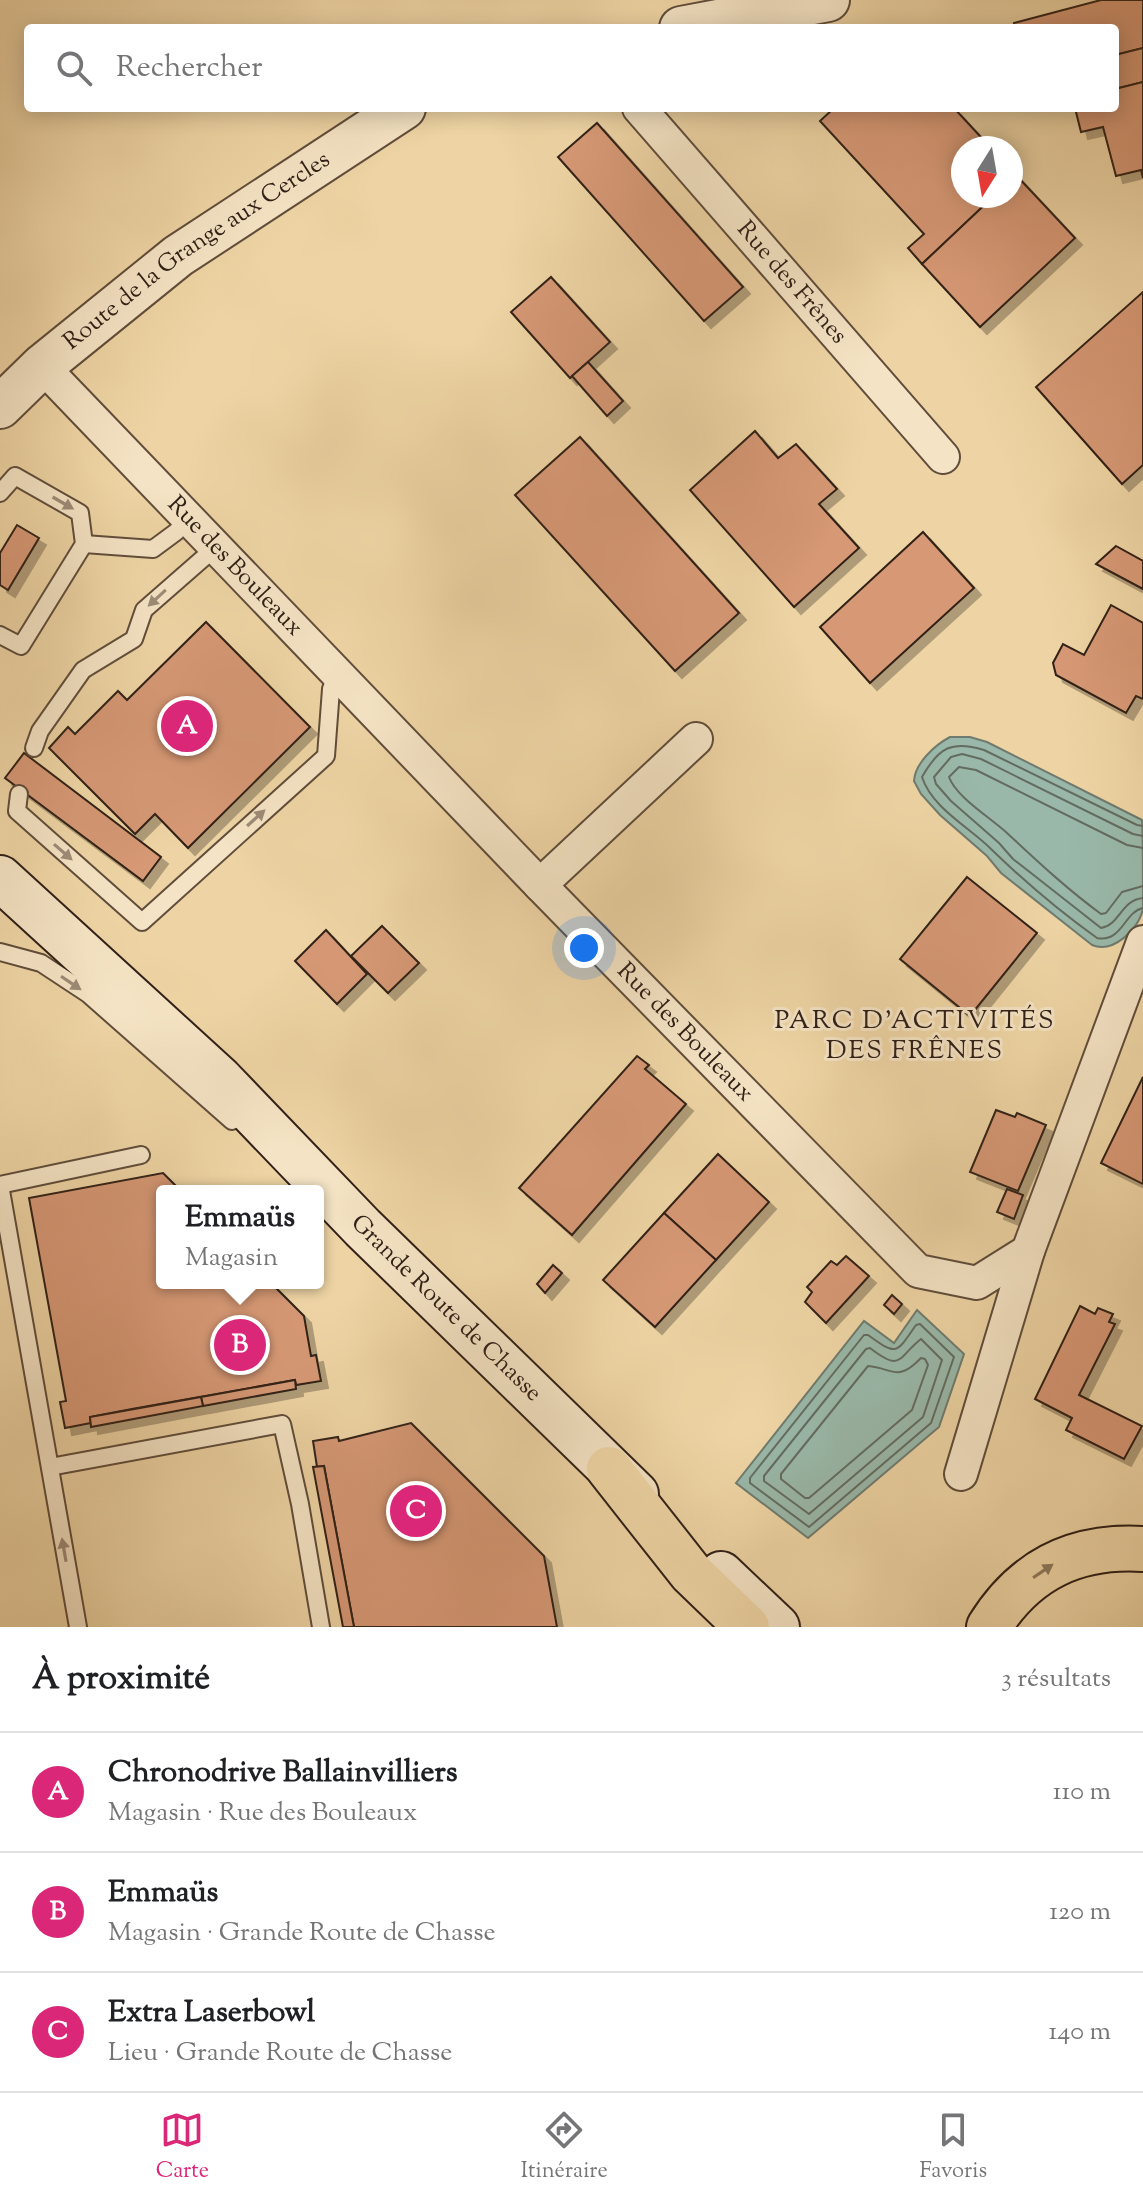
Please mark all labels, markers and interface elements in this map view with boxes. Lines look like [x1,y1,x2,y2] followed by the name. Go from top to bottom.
[24,24,1119,112] search box
[52,46,96,90] icon: search
[116,47,263,90] text: Rechercher
[951,136,1023,208] north arrow
[57,144,337,359] street label: Route de la Grange aux Cercles
[728,214,855,352] street label: Rue des Frênes
[159,489,310,644] street label: Rue des Bouleaux
[52,496,74,510] one-way arrow
[148,589,167,607] one-way arrow
[161,696,213,756] pin: A
[246,810,266,827] one-way arrow
[53,842,72,860] one-way arrow
[564,928,604,968] your location
[608,955,761,1110] street label: Rue des Bouleaux
[60,975,81,990] one-way arrow
[775,1003,1055,1070] district label: PARC D'ACTIVITÉS DES FRÊNES
[156,1185,324,1289] popup
[185,1197,295,1240] text: Emmaüs
[342,1207,549,1410] street label: Grande Route de Chasse
[185,1240,278,1277] text: Magasin
[214,1315,266,1375] pin: B
[390,1481,442,1541] pin: C
[57,1537,70,1562] one-way arrow
[1032,1564,1053,1579] one-way arrow
[32,1655,210,1704] text: À proximité
[1001,1661,1111,1698] text: 3 résultats
[108,1752,458,1795] text: Chronodrive Ballainvilliers
[47,1774,69,1811] text: A
[1053,1774,1111,1811] text: 110 m
[108,1795,417,1832] text: Magasin · Rue des Bouleaux
[108,1872,218,1915] text: Emmaüs
[50,1894,66,1931] text: B
[1049,1894,1111,1931] text: 120 m
[108,1915,496,1952] text: Magasin · Grande Route de Chasse
[108,1992,315,2035] text: Extra Laserbowl
[48,2014,68,2051] text: C
[1048,2014,1111,2051] text: 140 m
[108,2035,452,2072] text: Lieu · Grande Route de Chasse
[156,2108,209,2188] tab: Carte
[521,2108,608,2188] tab: Itinéraire
[919,2108,987,2188] tab: Favoris

